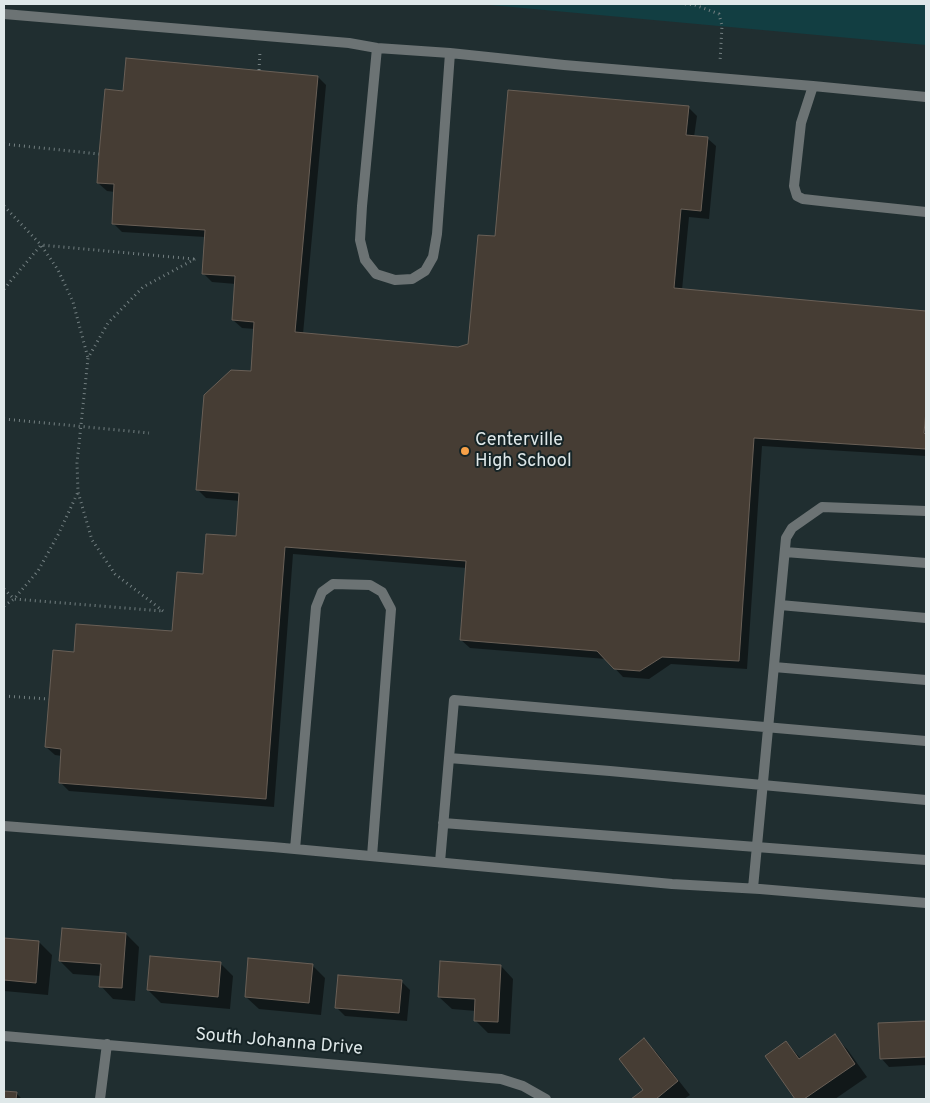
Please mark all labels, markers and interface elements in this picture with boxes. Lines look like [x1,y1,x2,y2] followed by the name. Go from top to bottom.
[475,430,572,472] place label: Centerville High School
[459,445,471,457] marker: Centerville High School
[194,1025,364,1061] street label: South Johanna Drive

